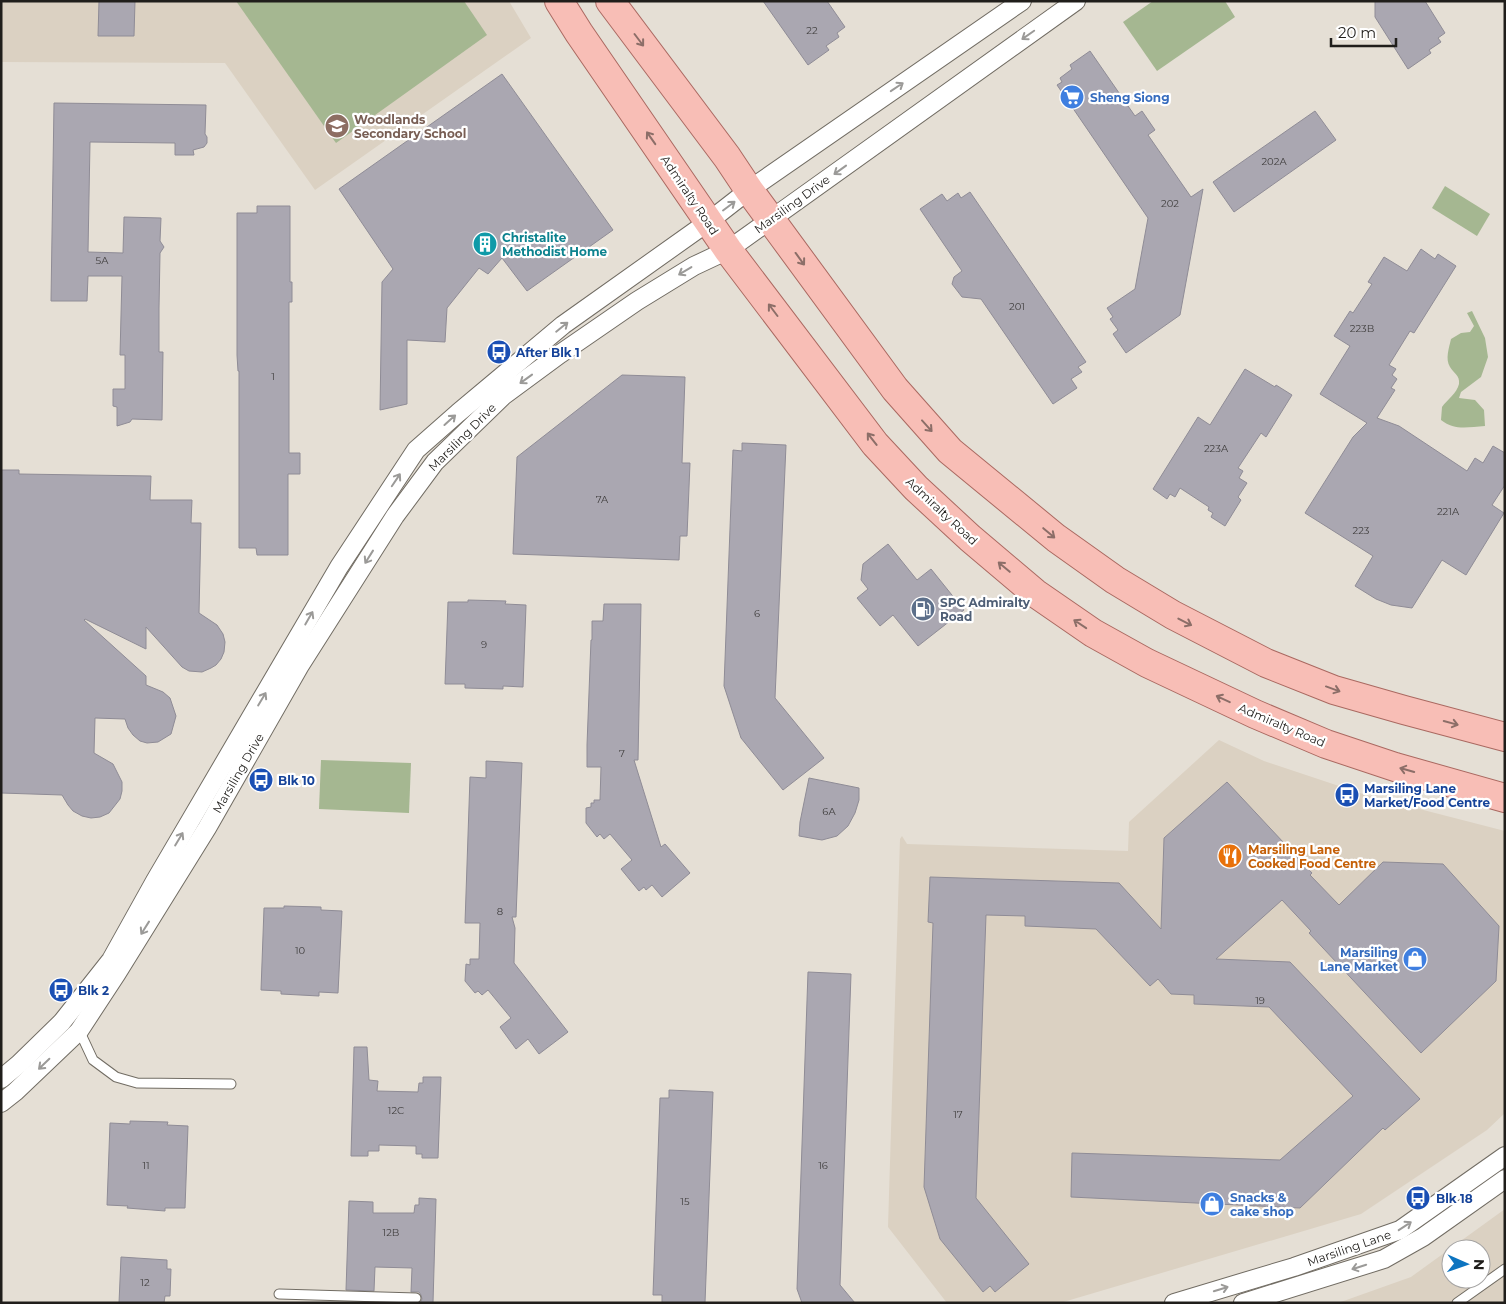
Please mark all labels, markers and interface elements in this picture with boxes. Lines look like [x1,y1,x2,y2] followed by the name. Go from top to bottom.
[1331,15,1396,47] scale bar
[1338,23,1376,42] text: 20 m
[806,24,818,37] house number: 22
[1022,30,1035,41] one-way arrow
[634,33,645,46] one-way arrow
[890,82,904,92] one-way arrow
[1059,84,1085,110] supermarket icon: Sheng Siong
[1090,90,1170,105] place label: Sheng Siong
[354,112,466,141] place label: Woodlands Secondary School
[324,113,350,139] school or university icon: Woodlands Secondary School
[646,131,656,145] one-way arrow
[658,152,722,238] street label: Admiralty Road
[1261,155,1287,168] house number: 202A
[834,164,847,175] one-way arrow
[751,172,833,236] street label: Marsiling Drive
[1161,197,1179,210] house number: 202
[722,201,736,211] one-way arrow
[502,230,608,259] place label: Christalite Methodist Home
[472,231,498,257] building icon: Christalite Methodist Home
[794,252,805,265] one-way arrow
[96,254,109,267] house number: 5A
[678,267,692,277] one-way arrow
[1009,300,1025,313] house number: 201
[768,303,778,317] one-way arrow
[555,321,568,332] one-way arrow
[1350,322,1374,335] house number: 223B
[486,339,512,365] bus stop icon: After Blk 1
[515,345,580,360] place label: After Blk 1
[271,370,275,383] house number: 1
[519,374,533,385] one-way arrow
[425,400,499,474] street label: Marsiling Drive
[443,415,456,426] one-way arrow
[921,419,933,432] one-way arrow
[866,433,877,446] one-way arrow
[1204,442,1229,455] house number: 223A
[391,474,401,488] one-way arrow
[903,474,981,548] street label: Admiralty Road
[596,493,609,506] house number: 7A
[1437,505,1460,518] house number: 221A
[1353,524,1370,537] house number: 223
[1042,527,1055,538] one-way arrow
[364,550,374,564] one-way arrow
[998,562,1011,573] one-way arrow
[940,595,1031,624] place label: SPC Admiralty Road
[910,596,936,622] fuel station icon: SPC Admiralty Road
[754,607,760,620] house number: 6
[305,611,315,626] one-way arrow
[1177,617,1192,627] one-way arrow
[1073,619,1087,629] one-way arrow
[481,638,487,651] house number: 9
[1324,685,1340,694] one-way arrow
[258,692,268,706] one-way arrow
[1216,694,1231,704] one-way arrow
[1236,700,1328,750] street label: Admiralty Road
[1443,719,1459,728] one-way arrow
[209,730,267,816] street label: Marsiling Drive
[619,747,625,760] house number: 7
[1400,765,1416,775] one-way arrow
[248,767,274,793] bus stop icon: Blk 10
[278,773,315,788] place label: Blk 10
[1364,781,1491,810] place label: Marsiling Lane Market/Food Centre
[1334,782,1360,808] bus stop icon: Marsiling Lane Market/Food Centre
[822,805,836,818] house number: 6A
[175,832,185,846] one-way arrow
[1248,842,1377,871] place label: Marsiling Lane Cooked Food Centre
[1217,843,1243,869] restaurant icon: Marsiling Lane Cooked Food Centre
[497,905,503,918] house number: 8
[140,921,150,935] one-way arrow
[295,944,305,957] house number: 10
[1320,945,1399,974] place label: Marsiling Lane Market
[1402,946,1428,972] shop icon: Marsiling Lane Market
[48,977,74,1003] bus stop icon: Blk 2
[78,983,109,998] place label: Blk 2
[1255,994,1265,1007] house number: 19
[38,1058,50,1070] one-way arrow
[388,1104,404,1117] house number: 12C
[953,1108,963,1121] house number: 17
[142,1159,150,1172] house number: 11
[818,1159,828,1172] house number: 16
[1405,1185,1431,1211] bus stop icon: Blk 18
[1230,1190,1294,1219] place label: Snacks & cake shop
[1199,1191,1225,1217] shop icon: Snacks & cake shop
[1436,1191,1473,1206] place label: Blk 18
[680,1195,690,1208] house number: 15
[1398,1221,1412,1231] one-way arrow
[383,1226,399,1239] house number: 12B
[1305,1227,1393,1269] street label: Marsiling Lane
[1441,1239,1491,1289] north arrow
[1470,1258,1488,1270] text: N
[1351,1262,1367,1272] one-way arrow
[140,1276,150,1289] house number: 12
[1213,1283,1229,1293] one-way arrow

